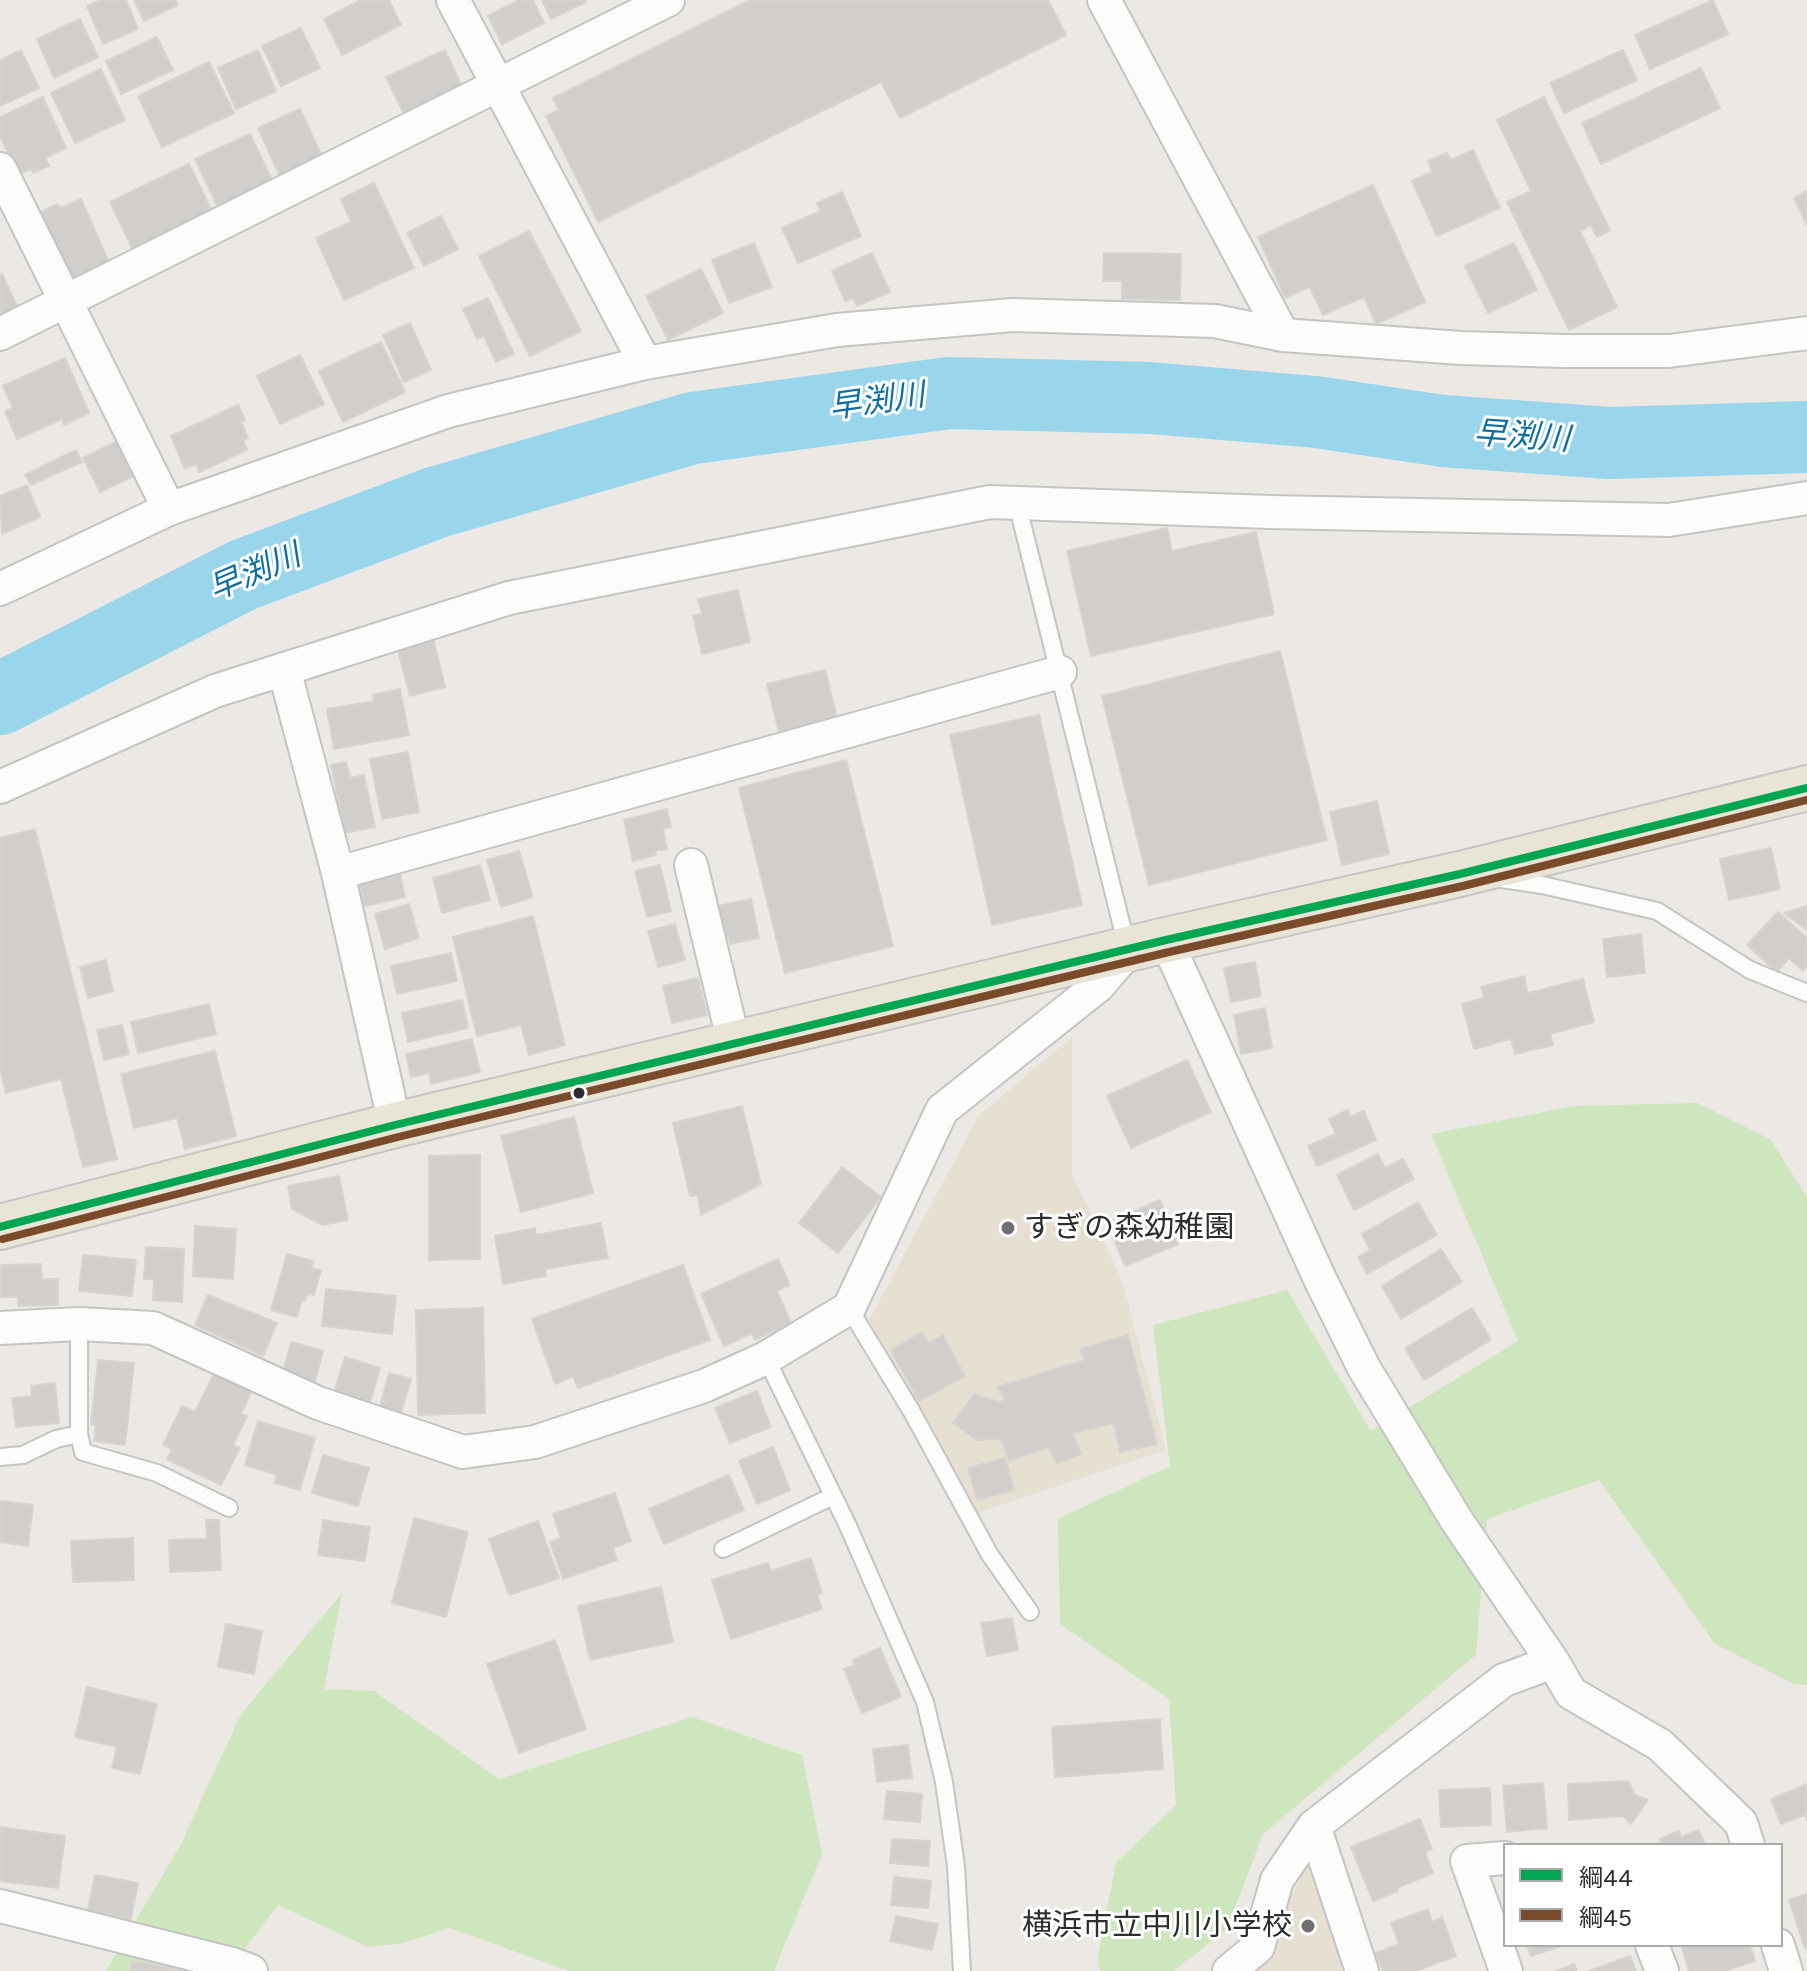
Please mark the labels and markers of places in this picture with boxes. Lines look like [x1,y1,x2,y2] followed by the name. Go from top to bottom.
[571,1085,587,1101] unlabelled marker
[1024,1210,1234,1246] place label: すぎの森幼稚園
[999,1219,1017,1237] marker: すぎの森幼稚園
[1022,1908,1292,1944] place label: 横浜市立中川小学校
[1299,1917,1317,1935] marker: 横浜市立中川小学校

